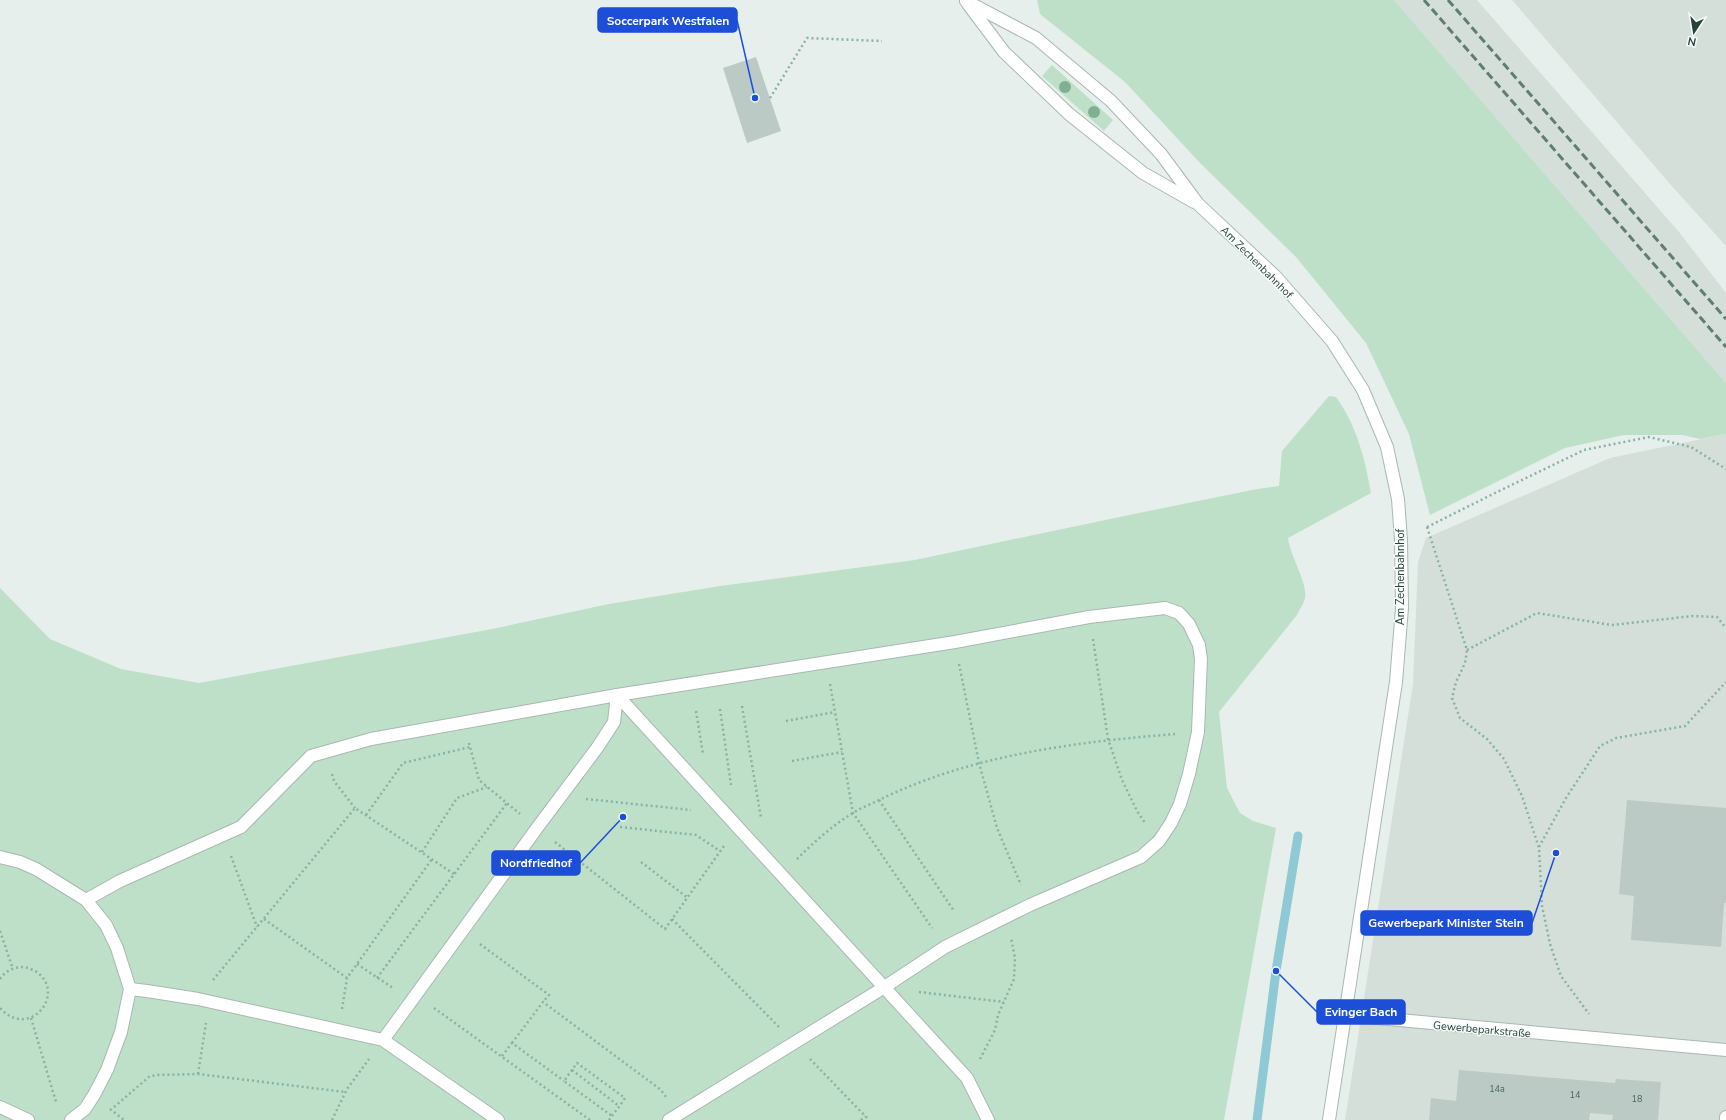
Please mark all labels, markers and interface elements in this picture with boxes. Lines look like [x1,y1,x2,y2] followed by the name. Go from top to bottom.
[598,8,737,32] callout: Soccerpark Westfalen
[1674,12,1714,52] north arrow
[607,13,729,29] text: Soccerpark Westfalen
[1686,33,1698,49] text: N
[1217,223,1296,302] street label: Am Zechenbahnhof
[1393,528,1408,625] street label: Am Zechenbahnhof
[492,851,580,875] callout: Nordfriedhof
[500,855,573,871] text: Nordfriedhof
[1361,911,1532,935] callout: Gewerbepark Minister Stein
[1368,915,1524,931] text: Gewerbepark Minister Stein
[1317,1000,1405,1024] callout: Evinger Bach
[1325,1004,1397,1020] text: Evinger Bach
[1432,1018,1532,1041] street label: Gewerbeparkstraße
[1489,1083,1505,1095] house number: 14a
[1570,1089,1581,1101] house number: 14
[1632,1093,1642,1105] house number: 18

